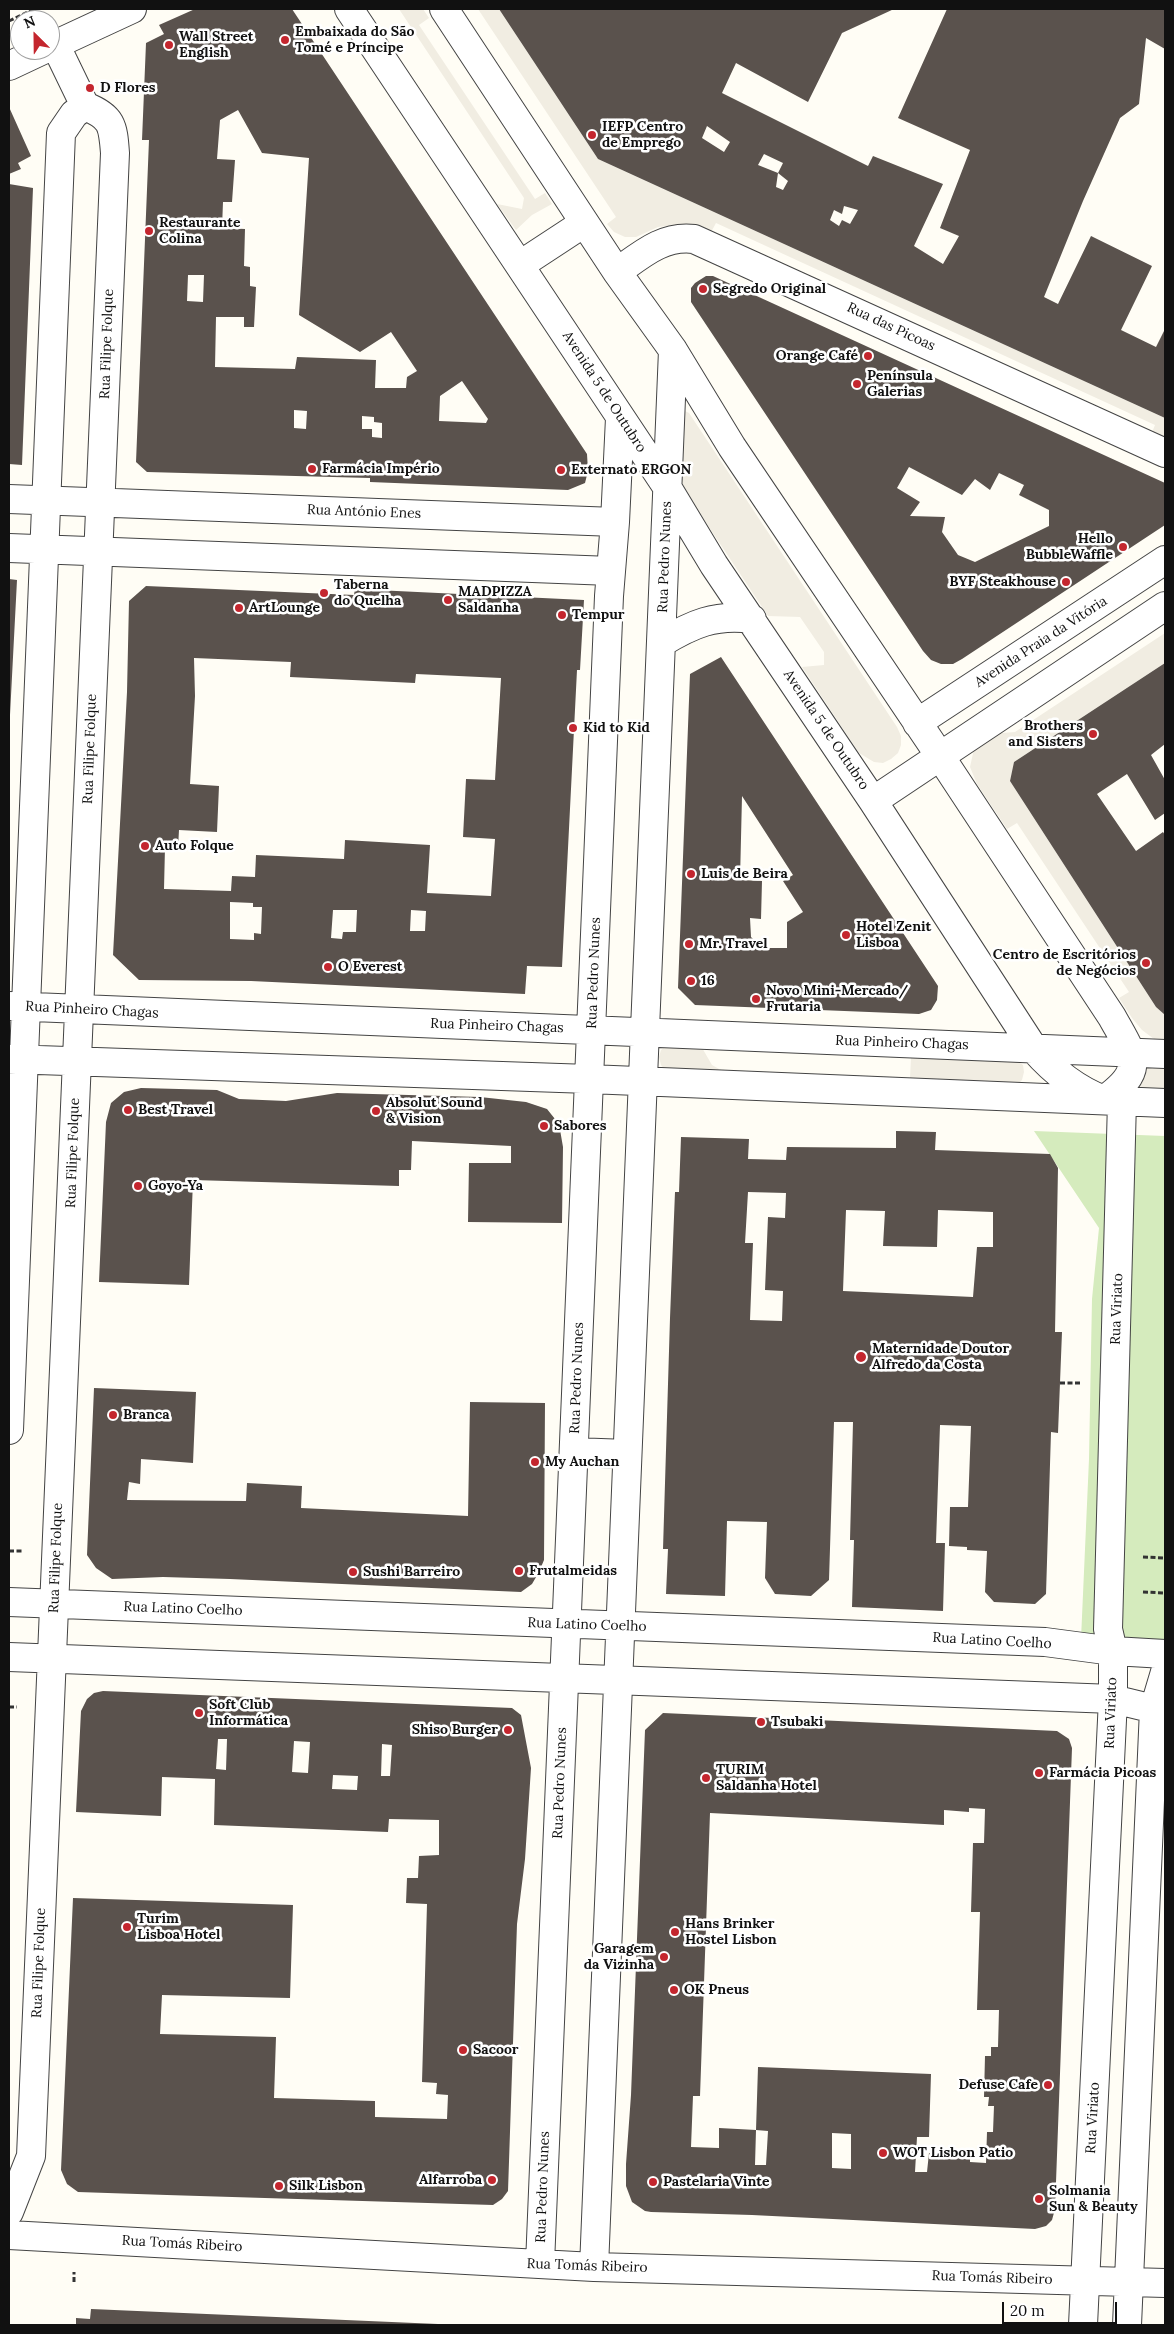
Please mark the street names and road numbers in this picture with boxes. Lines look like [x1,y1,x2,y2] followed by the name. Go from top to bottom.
[97,289,117,399] street label: Rua Filipe Folque
[844,299,938,355] street label: Rua das Picoas
[558,328,650,456] street label: Avenida 5 de Outubro
[655,501,675,613] street label: Rua Pedro Nunes
[307,502,421,522] street label: Rua António Enes
[972,593,1110,691] street label: Avenida Praia da Vitória
[780,667,872,793] street label: Avenida 5 de Outubro
[80,694,100,804] street label: Rua Filipe Folque
[584,917,604,1029] street label: Rua Pedro Nunes
[25,998,159,1022] street label: Rua Pinheiro Chagas
[430,1015,564,1037] street label: Rua Pinheiro Chagas
[835,1032,969,1054] street label: Rua Pinheiro Chagas
[63,1098,83,1208] street label: Rua Filipe Folque
[1107,1273,1127,1345] street label: Rua Viriato
[567,1322,587,1434] street label: Rua Pedro Nunes
[46,1503,66,1613] street label: Rua Filipe Folque
[123,1599,243,1619] street label: Rua Latino Coelho
[527,1615,647,1635] street label: Rua Latino Coelho
[932,1629,1052,1653] street label: Rua Latino Coelho
[1101,1677,1121,1749] street label: Rua Viriato
[550,1727,570,1839] street label: Rua Pedro Nunes
[29,1908,49,2018] street label: Rua Filipe Folque
[1083,2082,1103,2154] street label: Rua Viriato
[533,2131,553,2243] street label: Rua Pedro Nunes
[121,2232,243,2256] street label: Rua Tomás Ribeiro
[526,2255,648,2277] street label: Rua Tomás Ribeiro
[931,2267,1053,2289] street label: Rua Tomás Ribeiro

